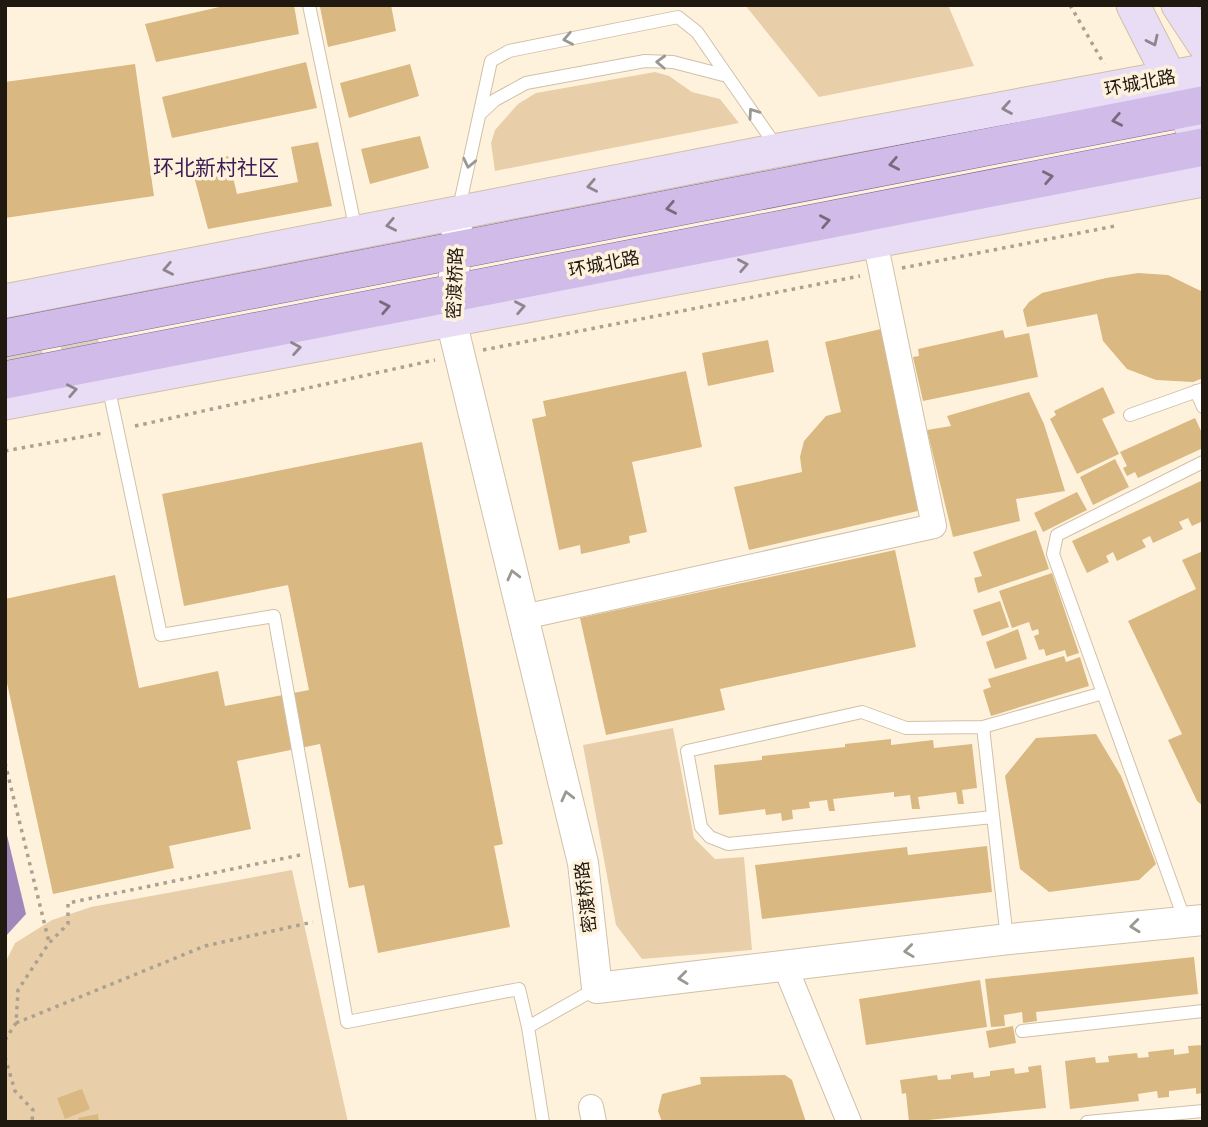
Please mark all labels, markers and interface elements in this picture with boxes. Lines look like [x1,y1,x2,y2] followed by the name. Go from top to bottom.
[562,30,574,45] one-way arrow
[1145,34,1159,46] one-way arrow
[656,54,667,69] one-way arrow
[1103,66,1177,100] street label: 环城北路
[1001,100,1013,115] one-way arrow
[749,108,761,121] one-way arrow
[1111,112,1123,127] one-way arrow
[153,156,279,179] district label: 环北新村社区
[888,156,900,171] one-way arrow
[462,157,477,169] one-way arrow
[1042,170,1054,185] one-way arrow
[586,178,598,193] one-way arrow
[665,200,677,215] one-way arrow
[819,214,831,229] one-way arrow
[385,217,397,232] one-way arrow
[444,247,466,319] street label: 密渡桥路
[567,247,641,281] street label: 环城北路
[737,259,749,274] one-way arrow
[162,261,174,276] one-way arrow
[379,300,391,315] one-way arrow
[514,300,526,315] one-way arrow
[290,342,302,357] one-way arrow
[66,383,78,398] one-way arrow
[507,569,521,581] one-way arrow
[561,791,575,803] one-way arrow
[572,860,600,934] street label: 密渡桥路
[1129,918,1140,933] one-way arrow
[903,944,915,959] one-way arrow
[677,970,689,985] one-way arrow

